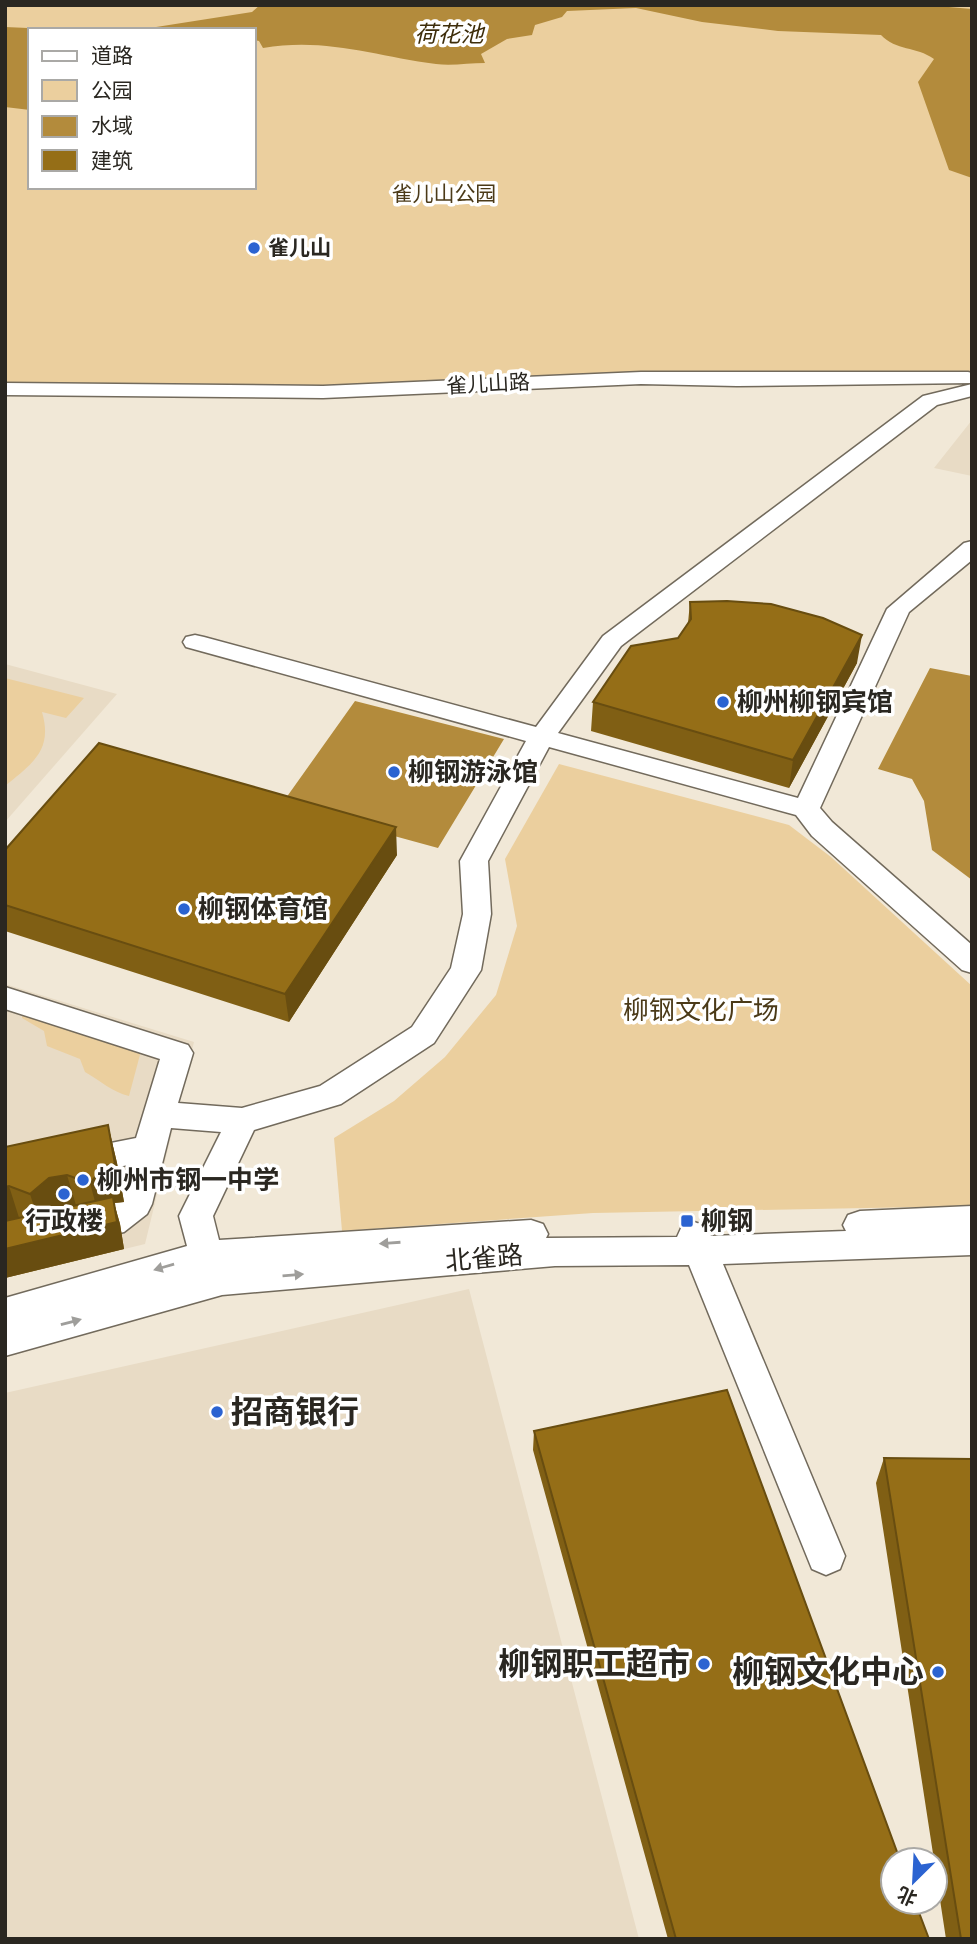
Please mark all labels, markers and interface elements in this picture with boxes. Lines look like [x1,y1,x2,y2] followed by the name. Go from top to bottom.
[415,16,486,51] water label: 荷花池
[28,28,256,189] legend
[91,39,133,71] text: 道路
[91,74,133,106] text: 公园
[91,109,133,141] text: 水域
[91,144,133,176] text: 建筑
[392,177,497,209] park label: 雀儿山公园
[268,231,331,263] place label: 雀儿山
[246,240,262,256] marker: 雀儿山
[445,365,531,401] street label: 雀儿山路
[737,682,893,721] place label: 柳州柳钢宾馆
[715,694,731,710] marker: 柳州柳钢宾馆
[408,752,538,791] place label: 柳钢游泳馆
[386,764,402,780] marker: 柳钢游泳馆
[198,889,328,928] place label: 柳钢体育馆
[176,901,192,917] marker: 柳钢体育馆
[623,990,779,1029] park label: 柳钢文化广场
[97,1160,279,1199] place label: 柳州市钢一中学
[75,1172,91,1188] marker: 柳州市钢一中学
[56,1186,72,1202] marker: 行政楼
[25,1201,103,1240] place label: 行政楼
[701,1201,753,1240] place label: 柳钢
[679,1213,695,1229] marker: 柳钢
[443,1235,525,1280] street label: 北雀路
[378,1238,400,1249] one-way arrow
[153,1263,174,1273] one-way arrow
[282,1269,304,1280] one-way arrow
[61,1317,82,1327] one-way arrow
[231,1387,359,1435] place label: 招商银行
[209,1404,225,1420] marker: 招商银行
[498,1639,690,1687] place label: 柳钢职工超市
[732,1647,924,1695] place label: 柳钢文化中心
[696,1656,712,1672] marker: 柳钢职工超市
[930,1664,946,1680] marker: 柳钢文化中心
[879,1846,949,1916] north arrow
[892,1880,921,1914] text: 北

